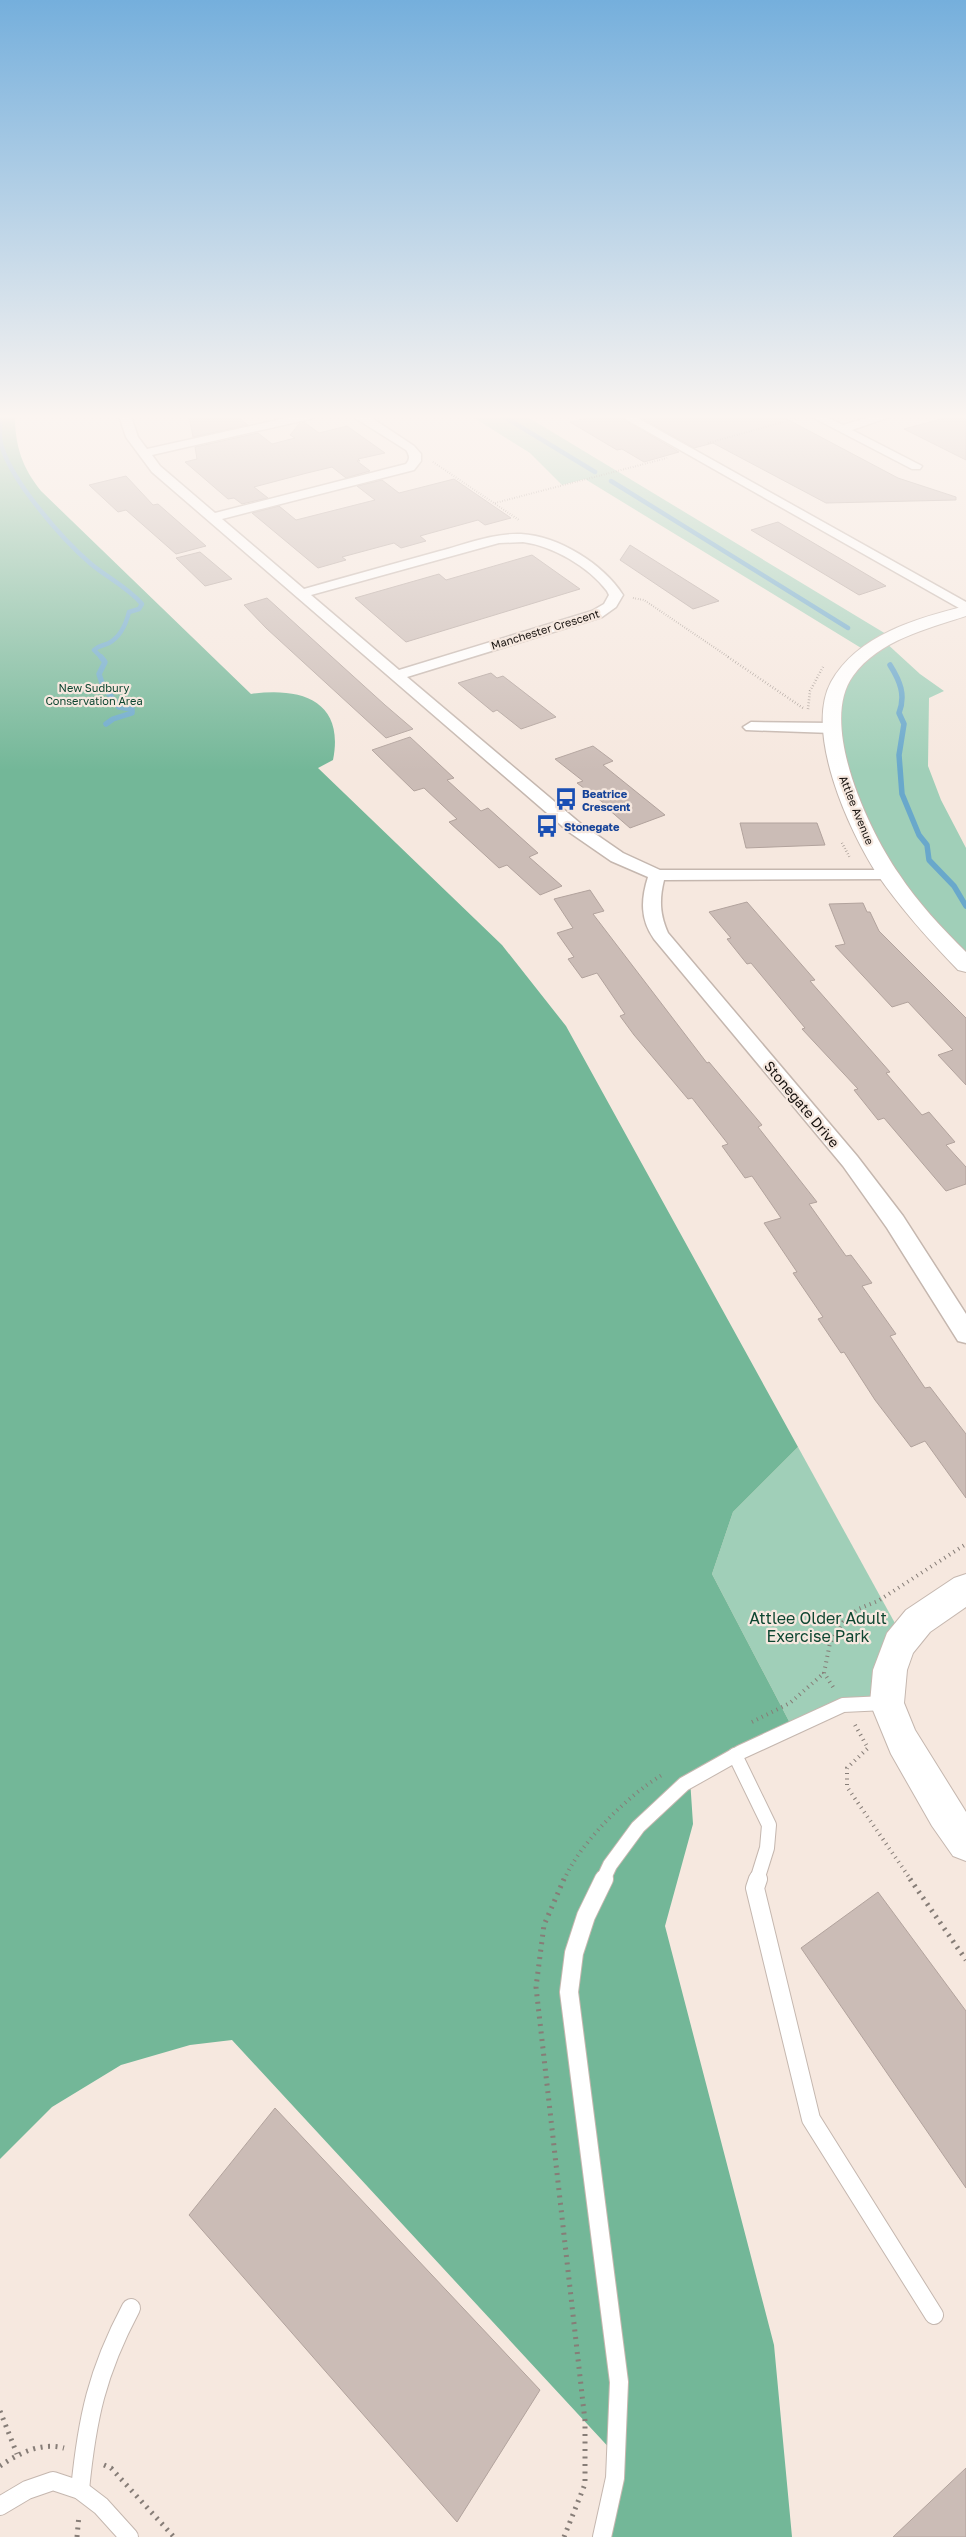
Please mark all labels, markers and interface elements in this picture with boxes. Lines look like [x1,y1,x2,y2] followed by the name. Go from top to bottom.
[489,606,601,652] street label: Manchester Crescent
[45,681,143,707] park label: New Sudbury Conservation Area
[837,774,877,846] street label: Attlee Avenue
[553,786,579,812] bus stop icon: Beatrice Crescent
[582,787,631,813] place label: Beatrice Crescent
[534,813,560,839] bus stop icon: Stonegate
[564,820,620,833] place label: Stonegate
[761,1057,843,1151] street label: Stonegate Drive
[749,1608,887,1646] park label: Attlee Older Adult Exercise Park

